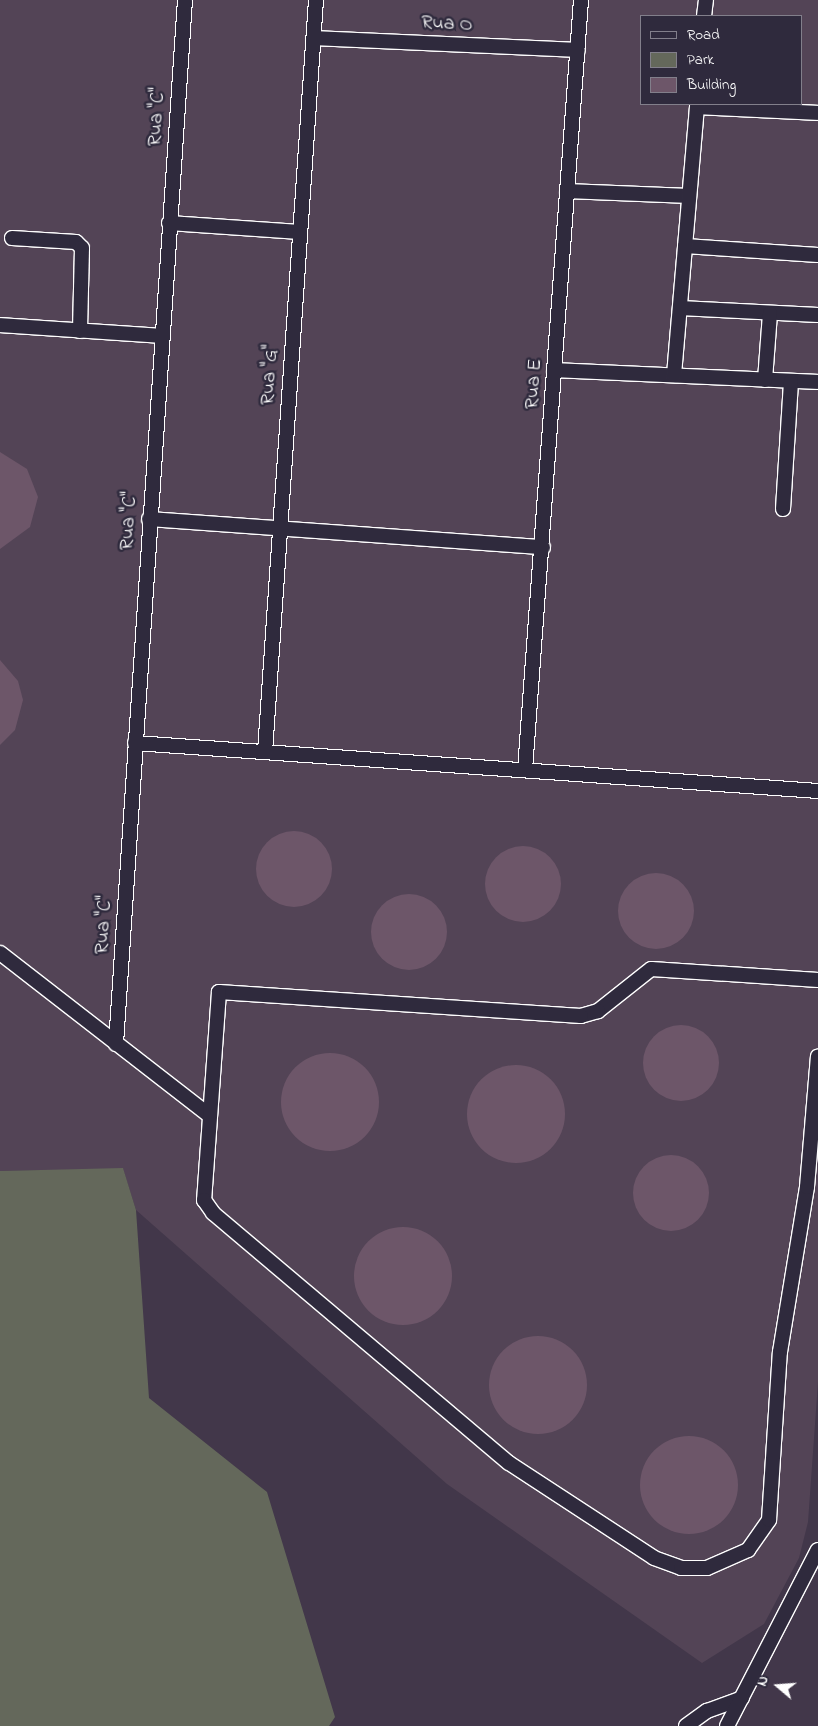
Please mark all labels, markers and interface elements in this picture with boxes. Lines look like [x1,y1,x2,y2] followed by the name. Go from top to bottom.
[421,11,473,37] street label: Rua O
[640,15,803,105] legend
[687,24,720,46] text: Road
[687,49,714,71] text: Park
[687,74,736,96] text: Building
[143,87,171,147] street label: Rua "C"
[256,344,284,406] street label: Rua "G"
[520,358,548,410] street label: Rua E
[115,491,143,551] street label: Rua "C"
[90,895,118,955] street label: Rua "C"
[753,1661,803,1711] north arrow
[752,1673,775,1689] text: N

